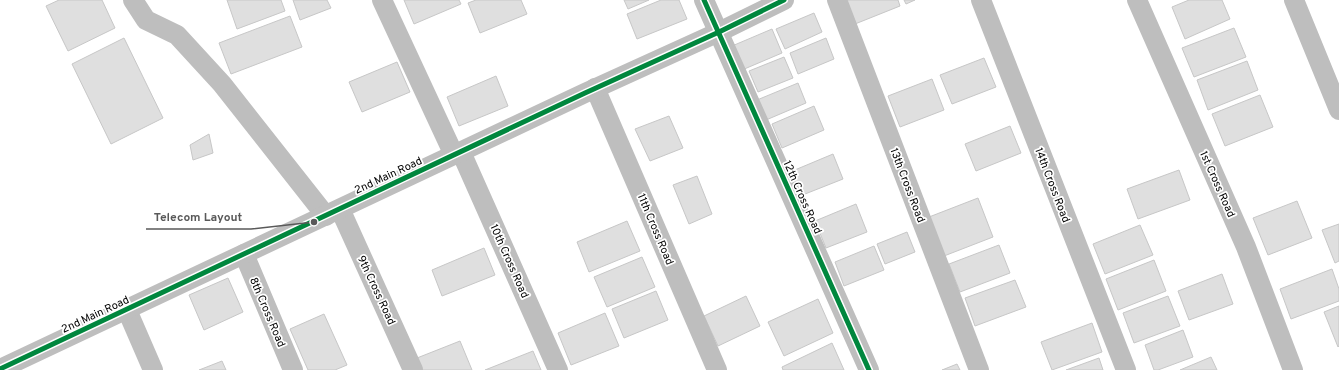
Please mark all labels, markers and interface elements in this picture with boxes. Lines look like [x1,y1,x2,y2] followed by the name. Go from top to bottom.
[886,146,928,225] street label: 13th Cross Road
[1031,146,1073,225] street label: 14th Cross Road
[1196,149,1238,220] street label: 1st Cross Road
[352,154,425,198] street label: 2nd Main Road
[780,158,825,236] street label: 12th Cross Road
[634,191,676,267] street label: 11th Cross Road
[146,205,251,229] callout: Telecom Layout
[154,210,243,226] text: Telecom Layout
[487,222,532,301] street label: 10th Cross Road
[354,254,398,327] street label: 9th Cross Road
[246,275,288,350] street label: 8th Cross Road
[59,293,132,337] street label: 2nd Main Road

